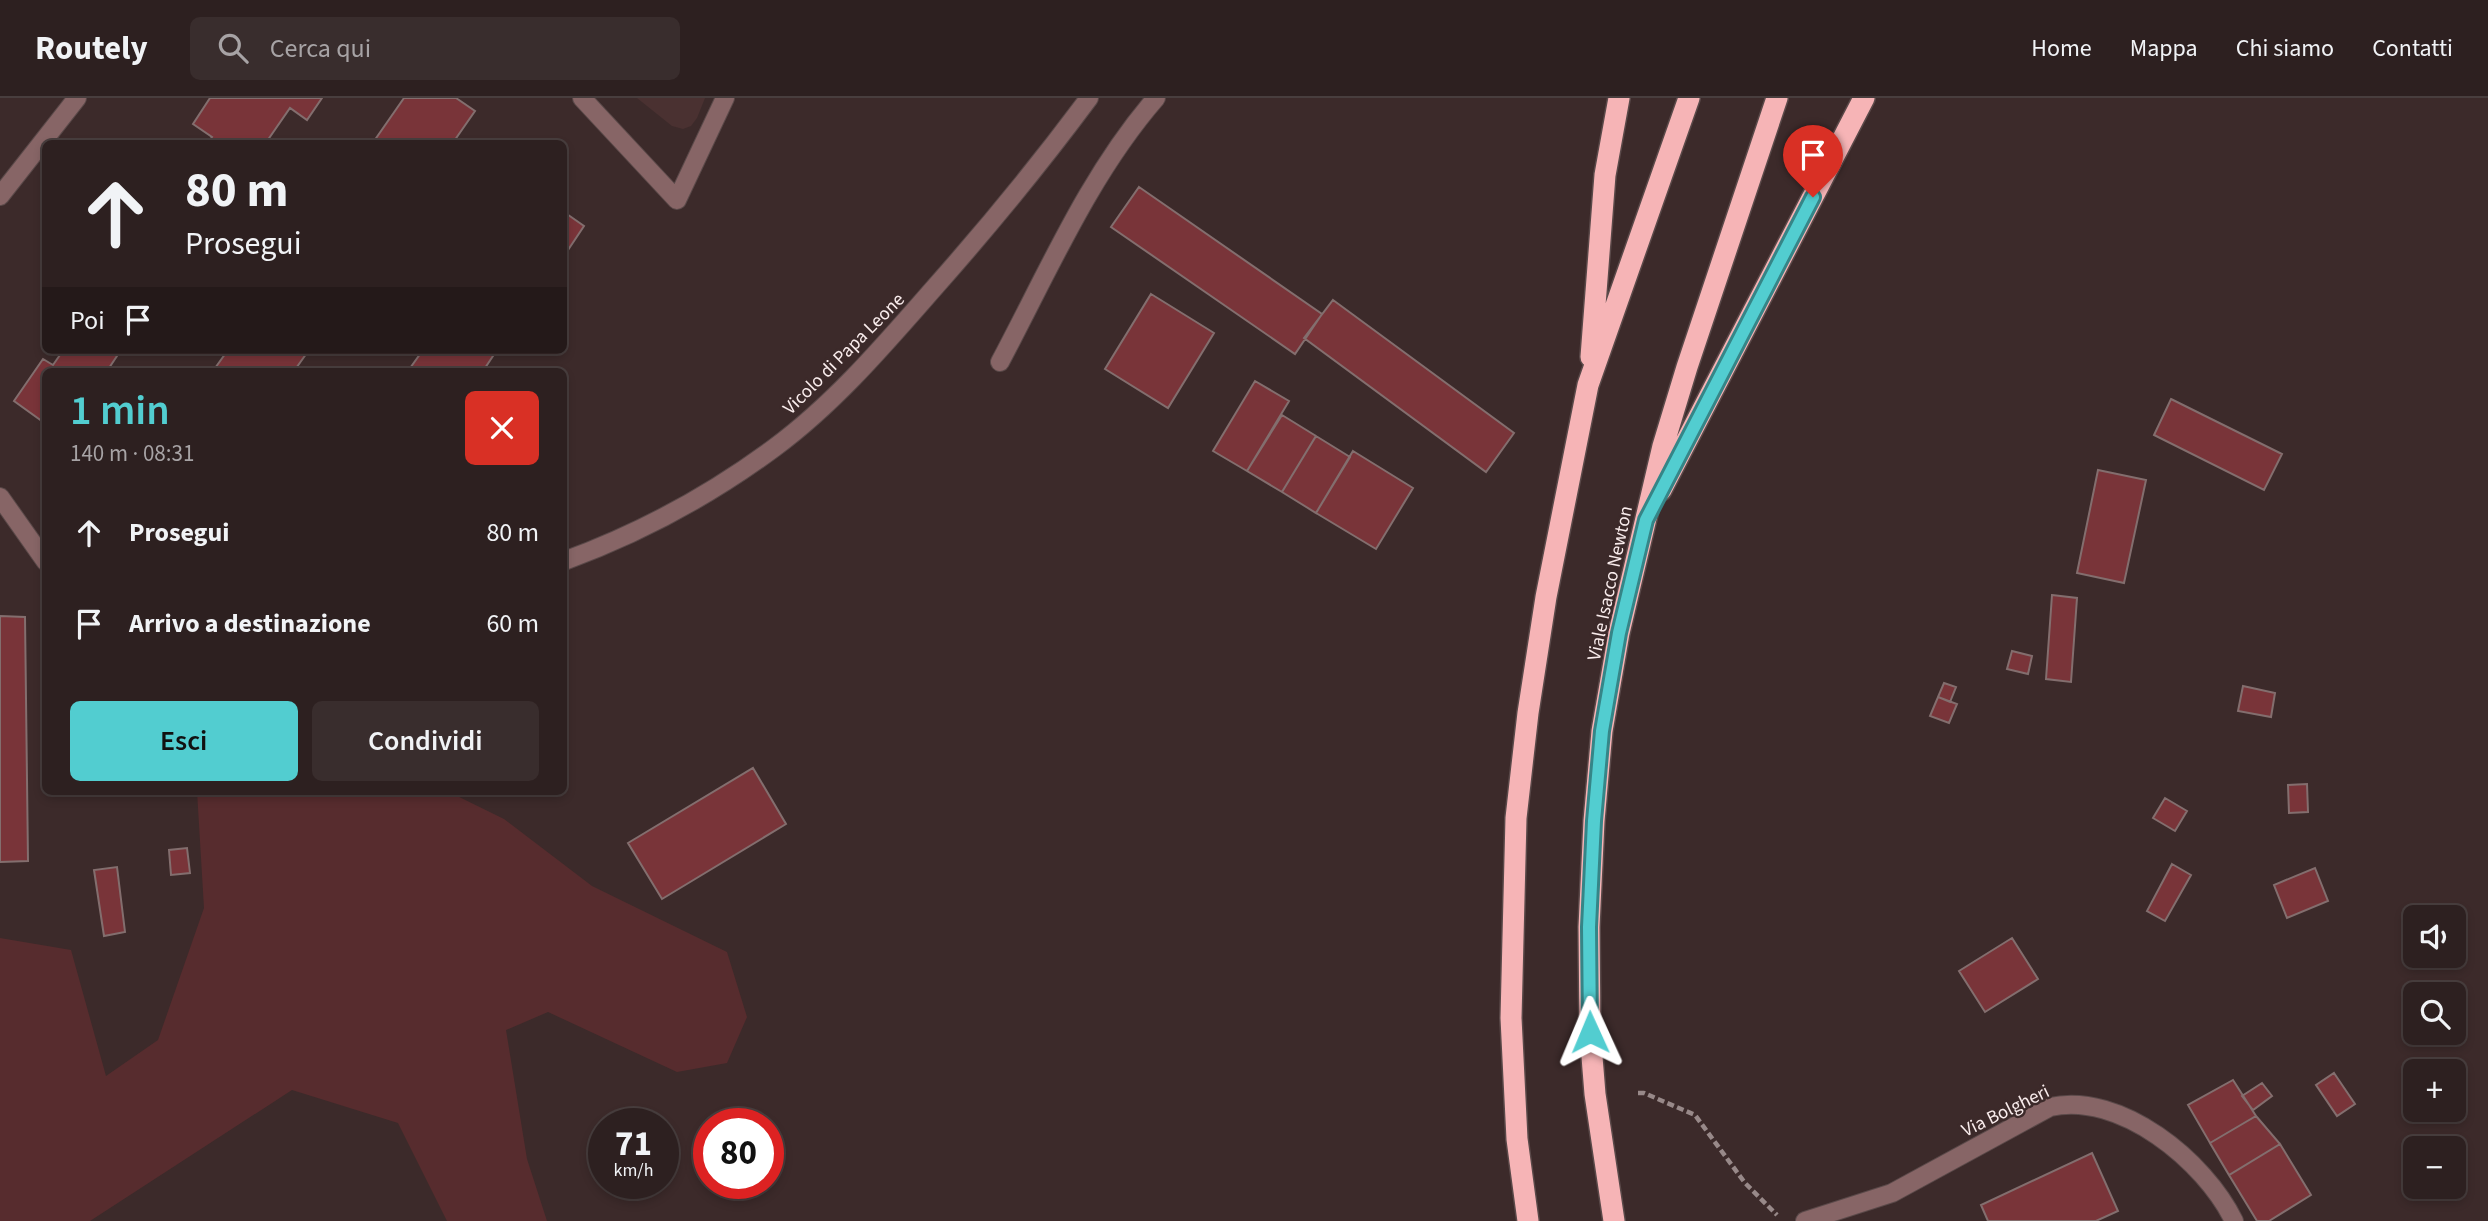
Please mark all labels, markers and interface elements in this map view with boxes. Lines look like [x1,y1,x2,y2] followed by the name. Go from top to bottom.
[190,17,680,80] search box
[35,25,148,72] text: Routely
[214,29,252,67] icon: search
[270,30,371,67] text: Cerca qui
[2031,31,2092,66] text: Home
[2130,31,2198,66] text: Mappa
[2236,31,2334,66] text: Chi siamo
[2372,31,2453,66] text: Contatti
[1783,125,1843,197] pin
[1794,136,1832,174] icon: arrive
[185,156,289,226] text: 80 m
[70,168,161,259] icon: ahead
[185,221,302,267] text: Prosegui
[777,287,911,421] street label: Vicolo di Papa Leone
[119,301,157,339] icon: arrive
[70,302,105,339] text: Poi
[70,381,170,441] text: 1 min
[465,391,539,465] button: close
[70,437,194,470] text: 140 m · 08:31
[1581,503,1640,663] street label: Viale Isacco Newton
[70,514,108,552] icon: ahead
[129,514,229,551] text: Prosegui
[486,514,539,551] text: 80 m
[70,605,108,643] icon: arrive
[129,605,371,642] text: Arrivo a destinazione
[486,605,539,642] text: 60 m
[70,701,298,781] button: Esci
[312,701,539,781] button: Condividi
[2403,905,2466,1199] map controls
[2403,905,2466,968] button: sound
[2403,982,2466,1045] button: search
[1553,995,1627,1069] position arrow
[2403,1059,2466,1122] button: +
[1957,1078,2054,1144] street label: Via Bolgheri
[693,1108,784,1199] speed limit sign: 80
[615,1119,652,1169] text: 71
[2403,1136,2466,1199] button: −
[614,1158,653,1183] text: km/h

